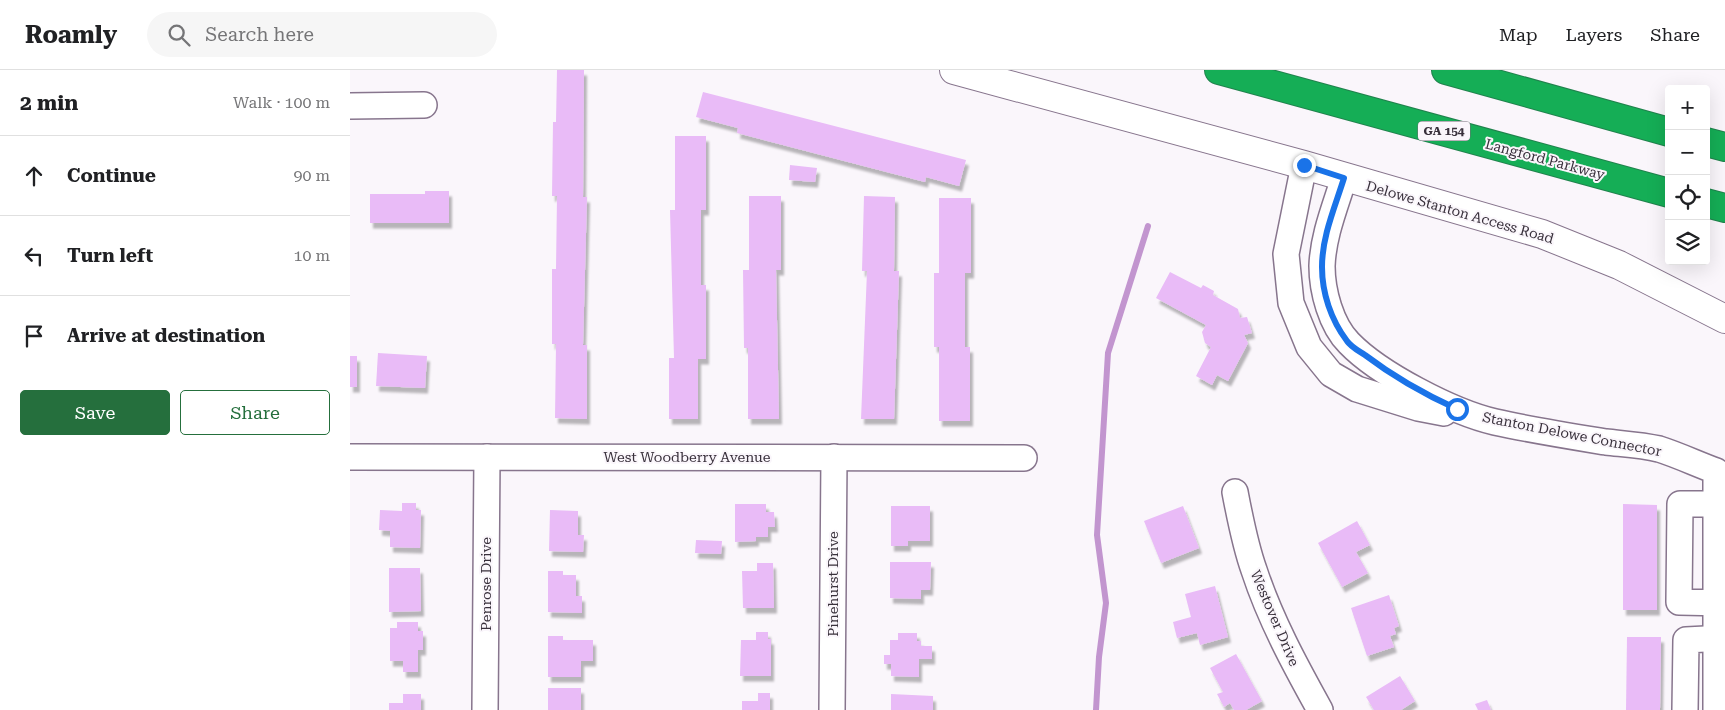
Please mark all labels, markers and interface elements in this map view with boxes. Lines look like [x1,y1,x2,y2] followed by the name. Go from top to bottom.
[147,12,497,57] search box
[25,21,117,49] text: Roamly
[165,21,193,49] icon: search
[205,23,314,46] text: Search here
[1499,24,1538,45] text: Map
[1566,24,1622,45] text: Layers
[1650,24,1700,45] text: Share
[1665,85,1710,265] map controls
[1665,85,1710,130] button: +
[20,91,78,115] text: 2 min
[233,93,330,112] text: Walk · 100 m
[1418,121,1470,140] road number: GA 154
[1665,130,1710,175] button: −
[1483,135,1607,183] street label: Langford Parkway
[1293,154,1316,177] route end
[20,162,48,190] icon: ahead
[67,164,156,187] text: Continue
[293,166,330,185] text: 90 m
[1665,175,1710,220] button: locate
[1364,177,1556,247] street label: Delowe Stanton Access Road
[1665,220,1710,265] button: layers
[20,242,48,270] icon: left
[67,244,153,267] text: Turn left
[293,246,330,265] text: 10 m
[20,322,48,350] icon: arrive
[67,324,265,347] text: Arrive at destination
[20,390,170,435] button: Save
[180,390,330,435] button: Share
[1446,398,1469,421] route start
[1481,409,1663,459] street label: Stanton Delowe Connector
[603,449,771,465] street label: West Woodberry Avenue
[825,531,841,637] street label: Pinehurst Drive
[478,537,494,631] street label: Penrose Drive
[1248,568,1303,669] street label: Westover Drive

